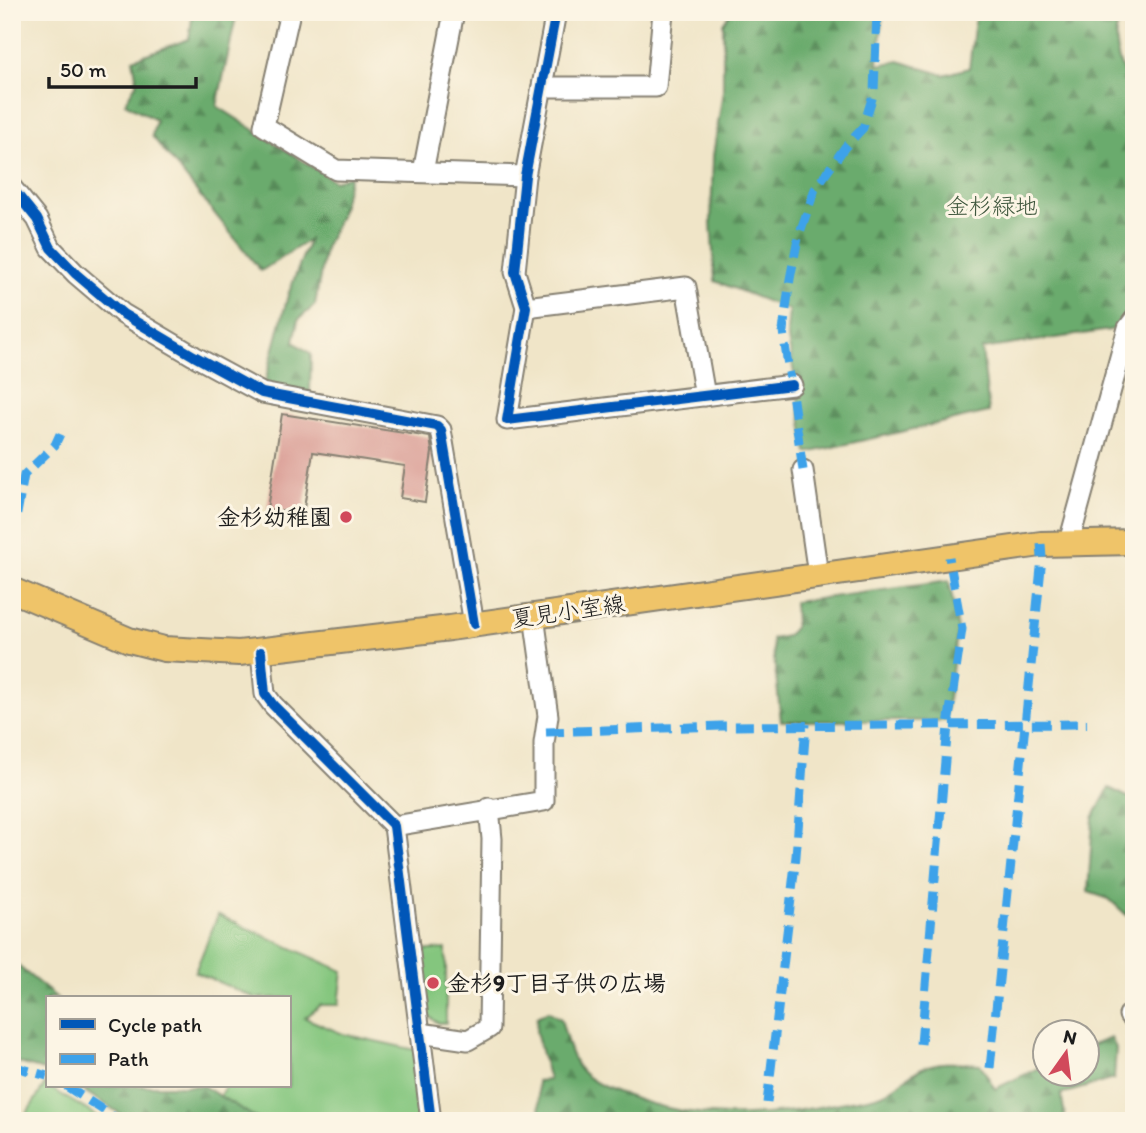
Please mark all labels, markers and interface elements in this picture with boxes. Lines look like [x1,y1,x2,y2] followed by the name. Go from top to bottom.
[49,46,196,90] scale bar
[60,57,107,82] text: 50 m
[946,192,1038,220] park label: 金杉緑地
[217,503,332,531] place label: 金杉幼稚園
[338,509,354,525] marker: 金杉幼稚園
[509,589,627,633] street label: 夏見小室線
[447,969,666,997] place label: 金杉9丁目子供の広場
[425,975,441,991] marker: 金杉9丁目子供の広場
[46,996,290,1088] legend
[108,1012,202,1037] text: Cycle path
[1030,1018,1100,1088] north arrow
[1061,1024,1079,1050] text: N
[108,1046,149,1071] text: Path

